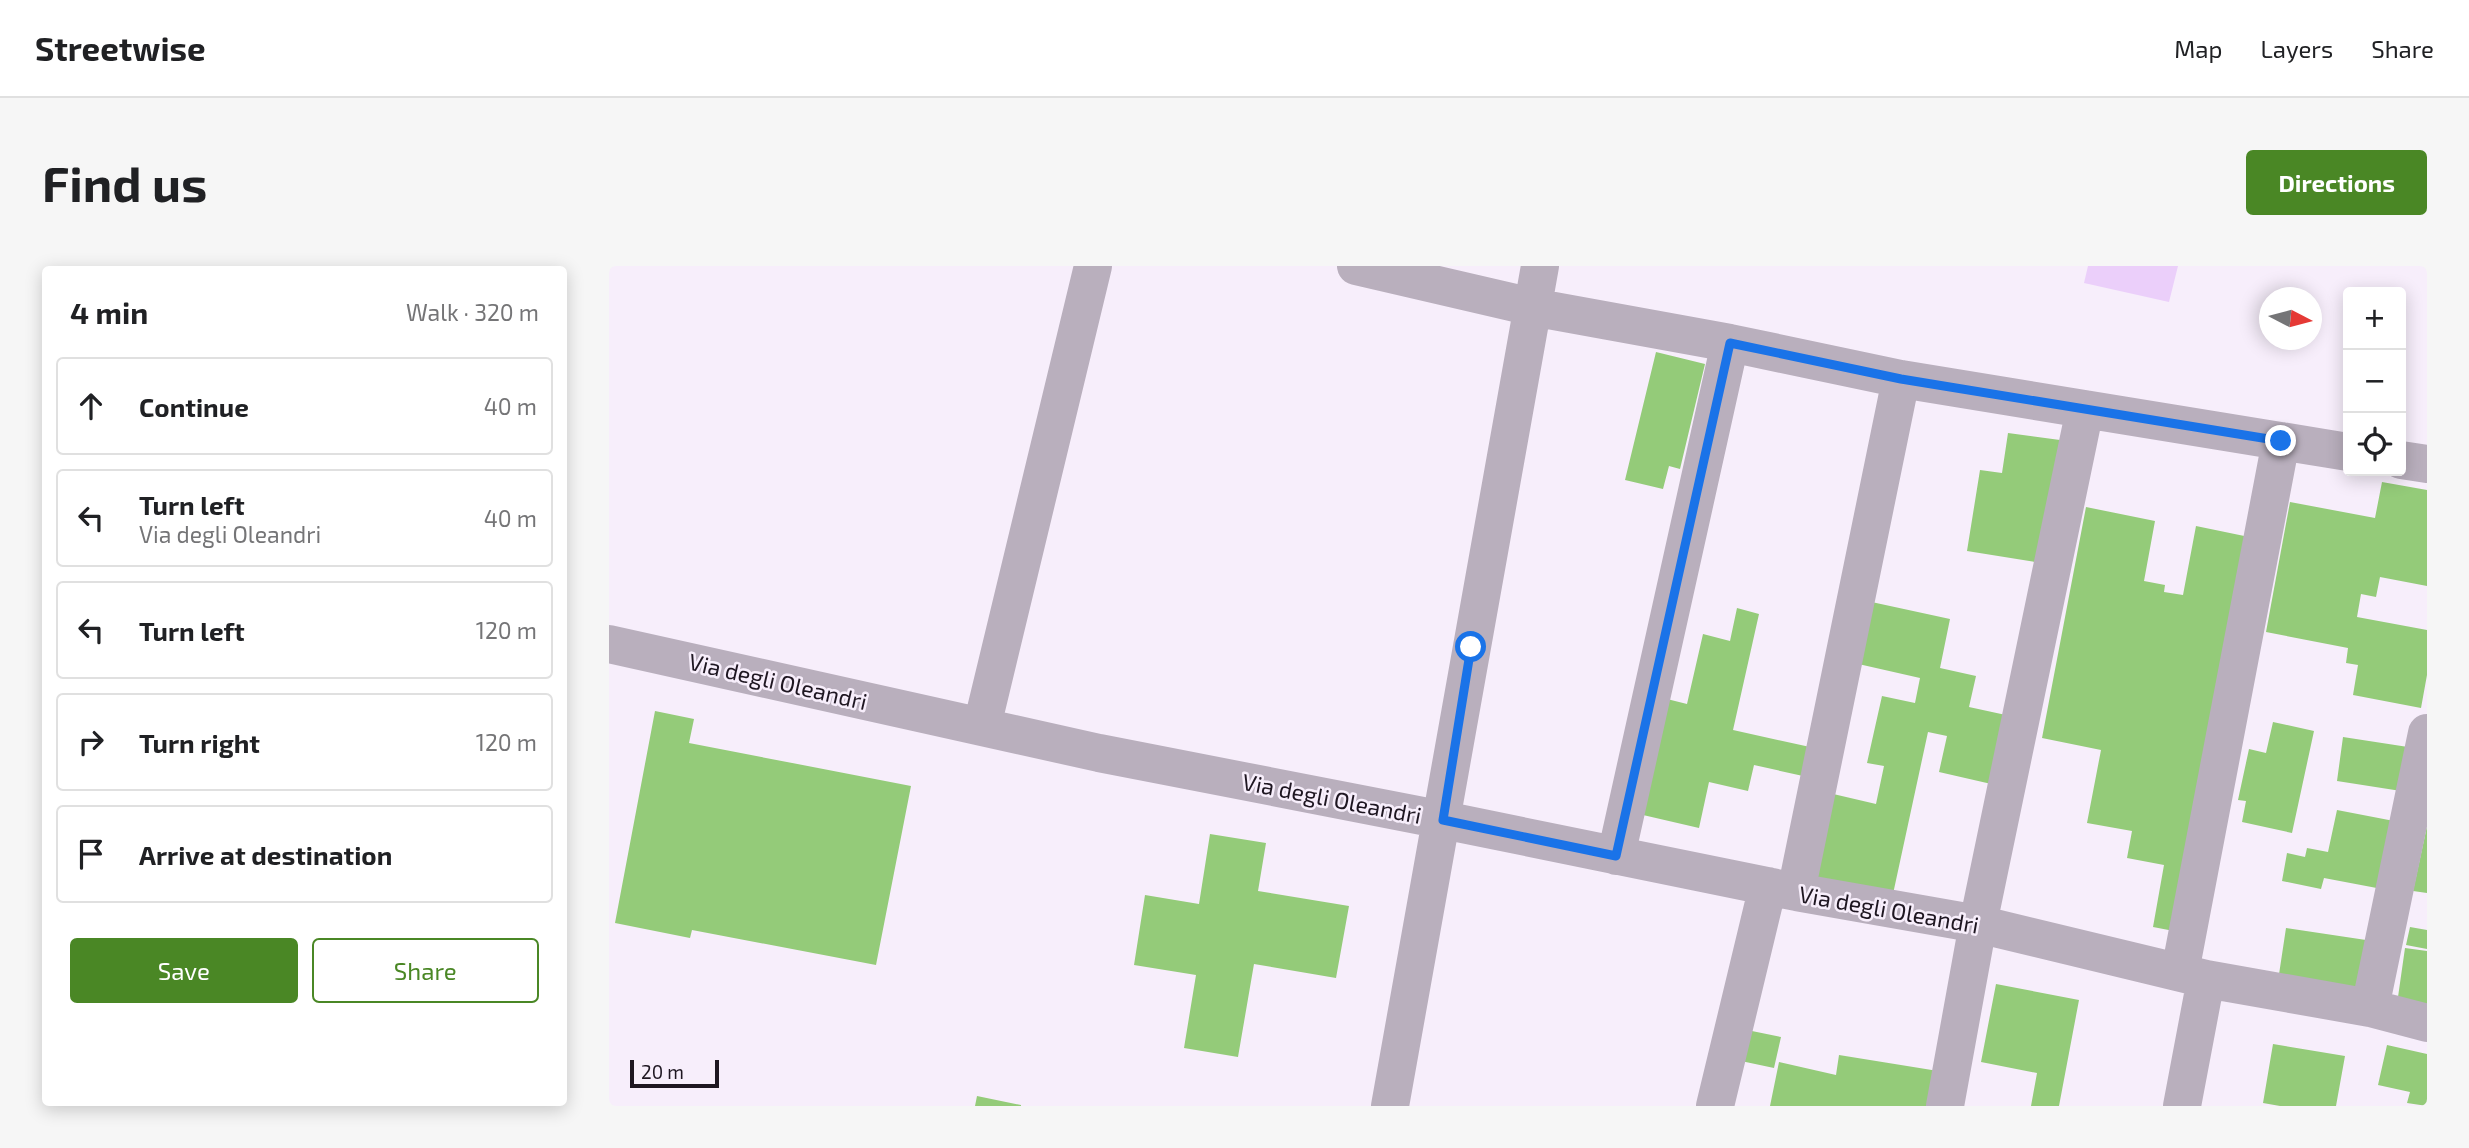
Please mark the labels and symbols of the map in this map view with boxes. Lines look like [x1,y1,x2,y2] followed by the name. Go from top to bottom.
[2259,287,2322,350] north arrow
[2265,425,2296,456] route end
[1455,631,1486,662] route start
[686,647,870,715] street label: Via degli Oleandri
[1240,767,1424,829] street label: Via degli Oleandri
[1797,879,1981,939] street label: Via degli Oleandri
[630,1057,719,1089] scale bar

